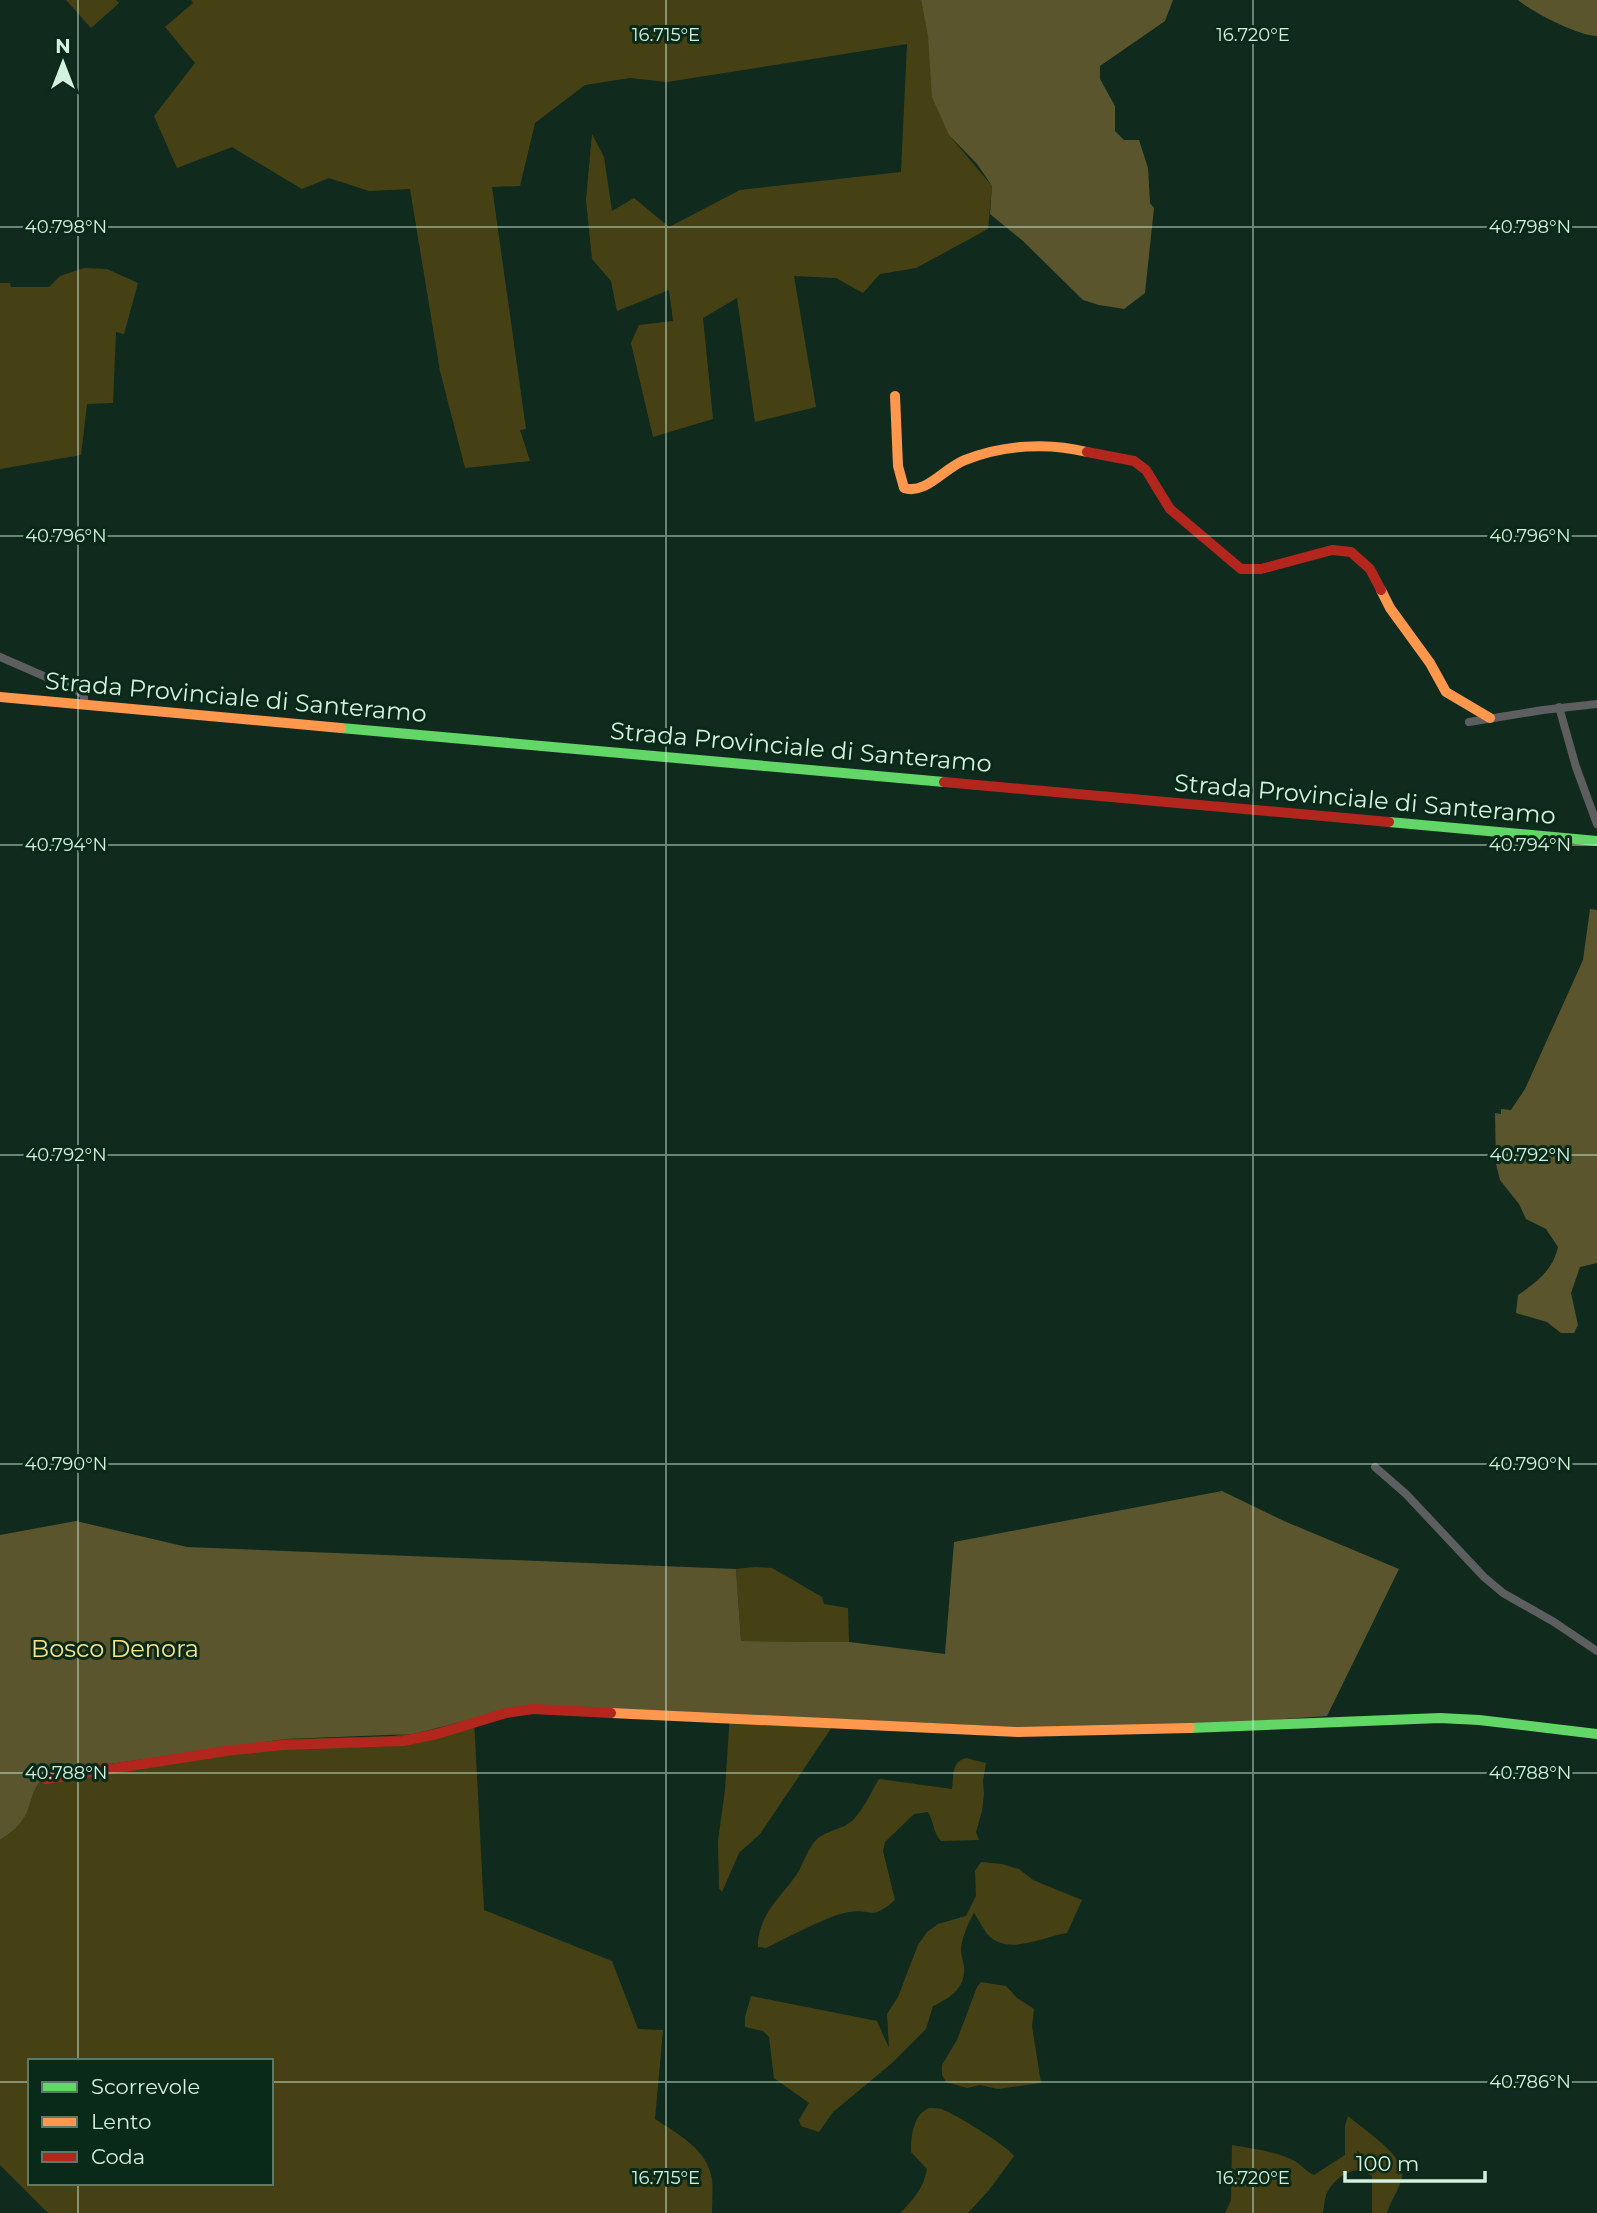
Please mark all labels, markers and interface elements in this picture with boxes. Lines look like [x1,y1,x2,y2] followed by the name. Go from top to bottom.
[632,24,700,46] text: 16.715°E
[1216,24,1290,46] text: 16.720°E
[28,28,98,98] north arrow
[55,35,71,58] text: N
[25,216,107,238] text: 40.798°N
[1489,216,1571,238] text: 40.798°N
[25,525,107,547] text: 40.796°N
[1489,525,1571,547] text: 40.796°N
[44,666,428,728] street label: Strada Provinciale di Santeramo
[609,716,993,778] street label: Strada Provinciale di Santeramo
[1173,768,1557,830] street label: Strada Provinciale di Santeramo
[25,834,107,856] text: 40.794°N
[1489,834,1571,856] text: 40.794°N
[25,1144,107,1166] text: 40.792°N
[1489,1144,1571,1166] text: 40.792°N
[25,1453,107,1475] text: 40.790°N
[1489,1453,1571,1475] text: 40.790°N
[31,1634,199,1663] park label: Bosco Denora
[25,1762,107,1784] text: 40.788°N
[1489,1762,1571,1784] text: 40.788°N
[28,2059,273,2185] legend
[1489,2071,1571,2093] text: 40.786°N
[91,2074,200,2099] text: Scorrevole
[91,2109,151,2134] text: Lento
[1345,2140,1485,2184] scale bar
[91,2144,145,2169] text: Coda
[1356,2151,1419,2176] text: 100 m
[632,2167,700,2189] text: 16.715°E
[1216,2167,1290,2189] text: 16.720°E

